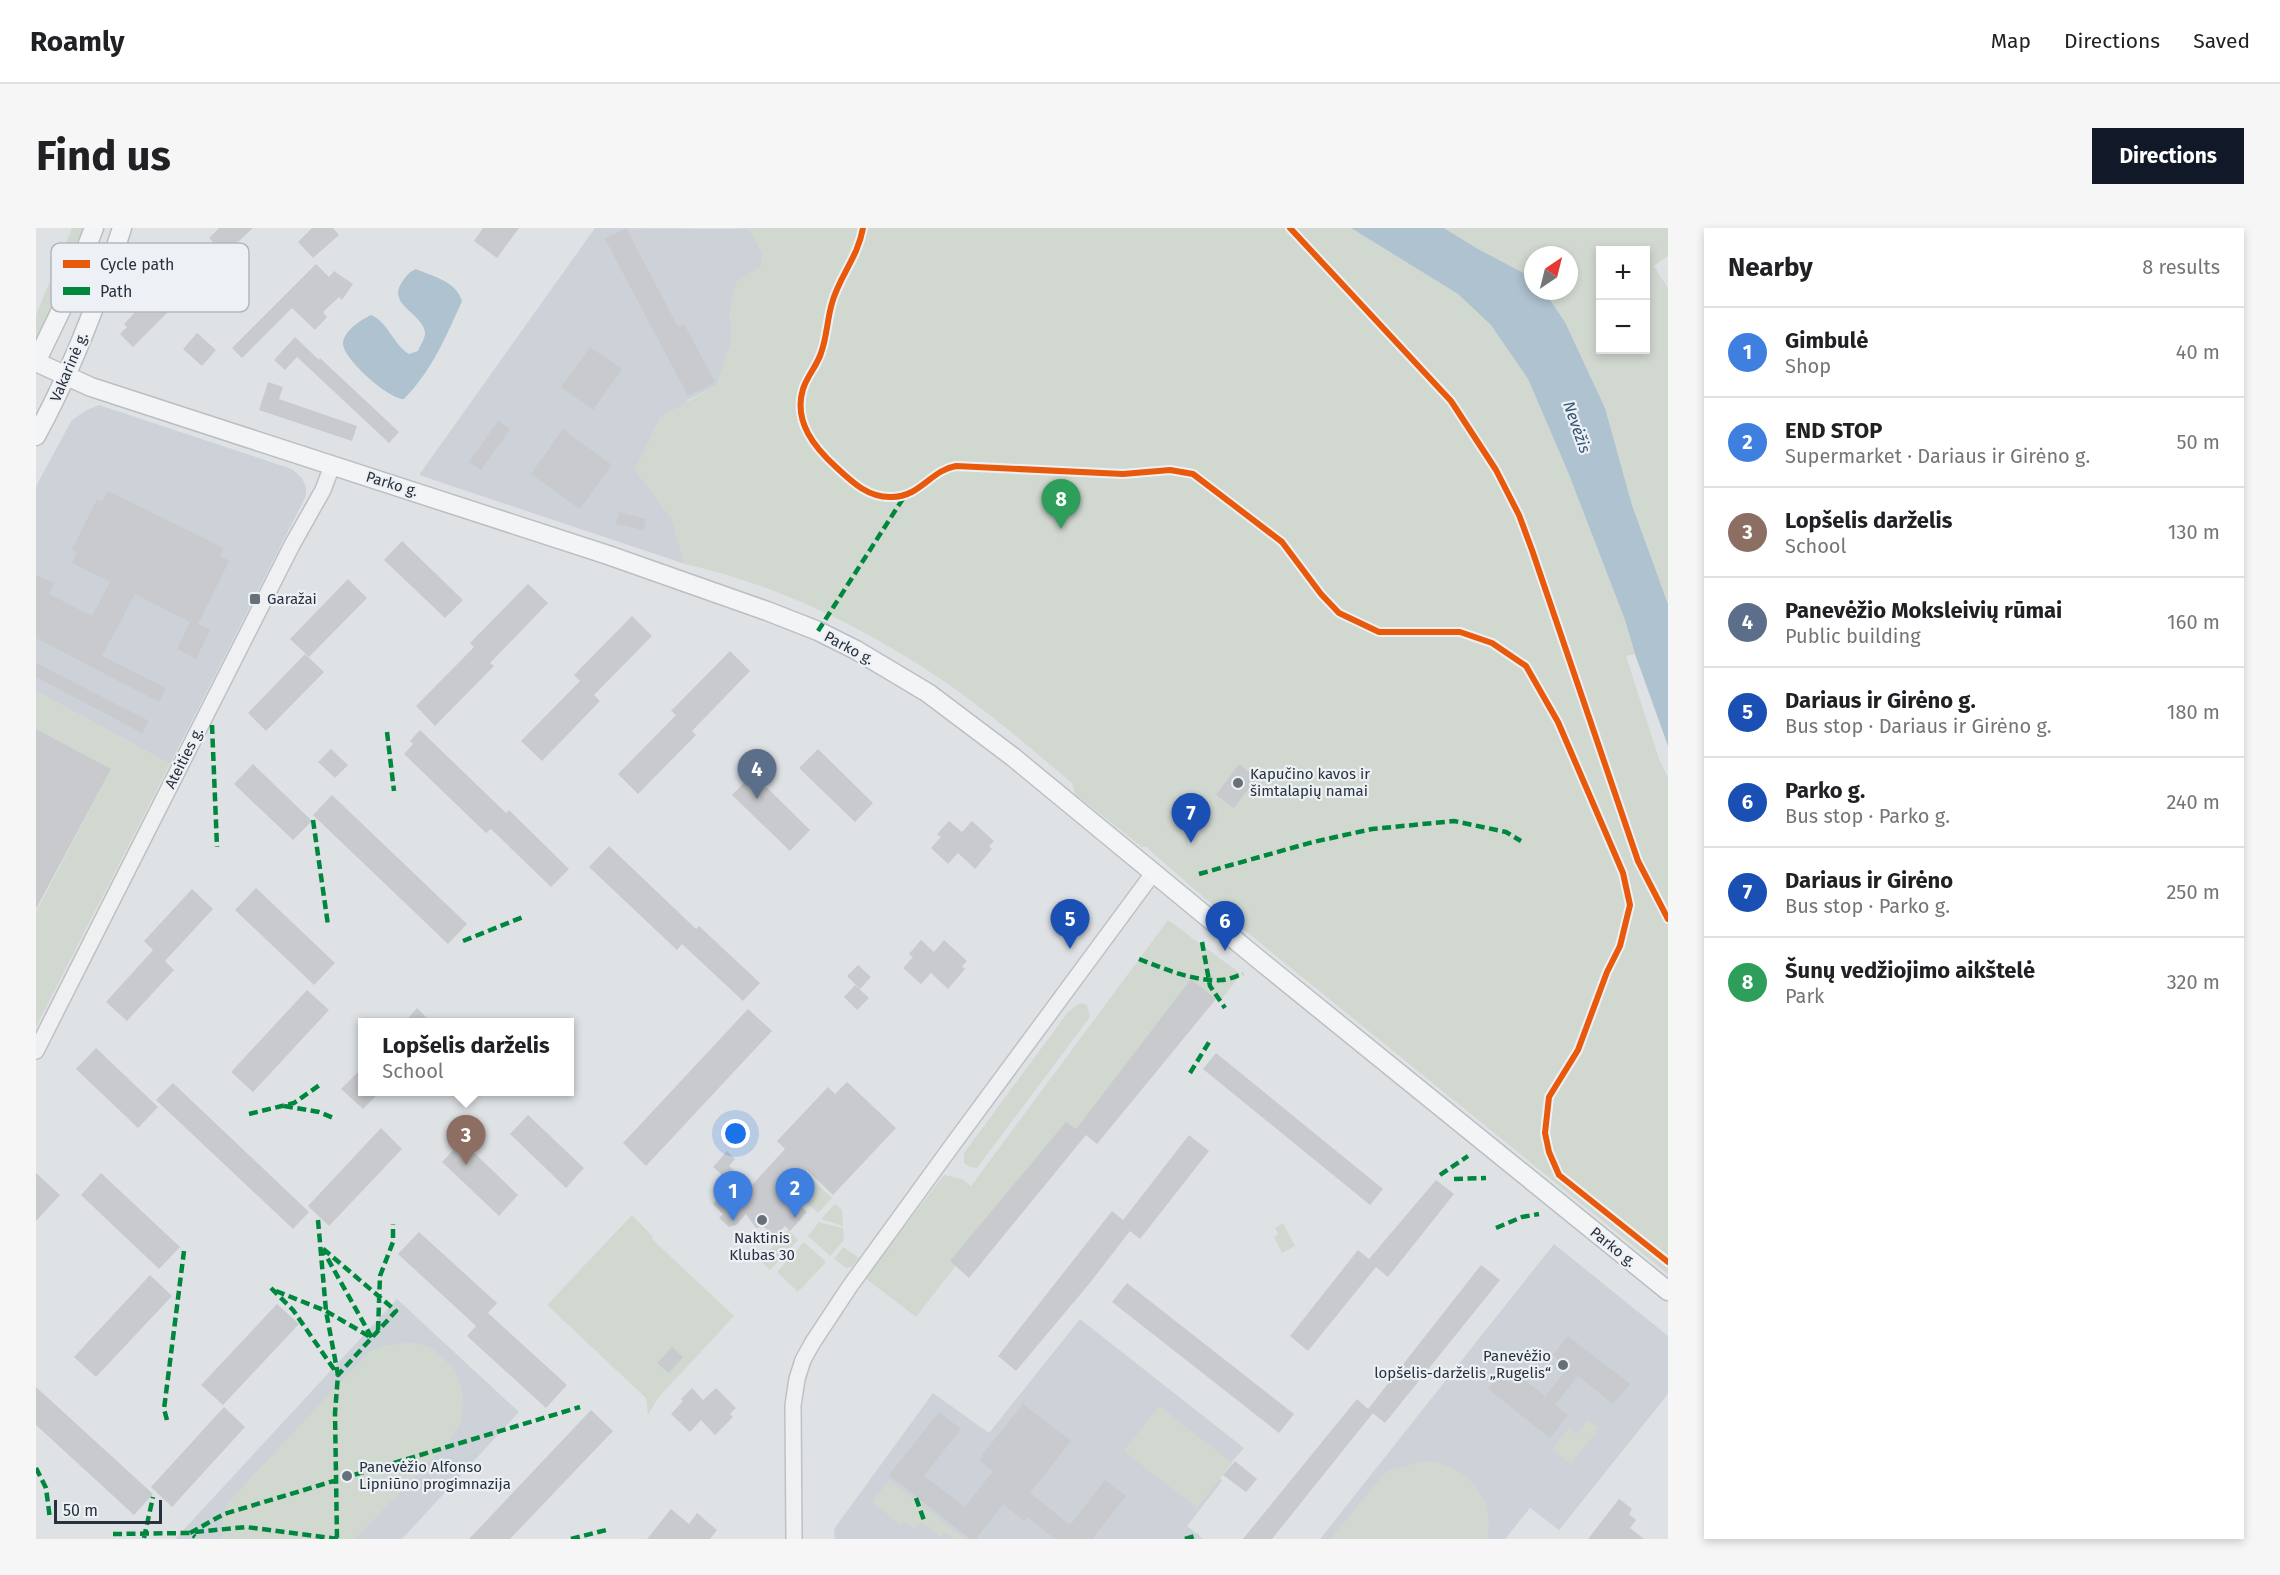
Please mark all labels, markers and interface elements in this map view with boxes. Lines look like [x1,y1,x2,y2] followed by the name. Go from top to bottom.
[30,25,124,58] text: Roamly
[1991,28,2031,54] text: Map
[2064,28,2160,54] text: Directions
[2193,28,2250,54] text: Saved
[2092,128,2244,184] button: Directions
[36,131,171,181] text: Find us
[51,243,249,312] legend
[1524,246,1578,300] north arrow
[1596,246,1650,354] map controls
[1596,246,1650,300] button: +
[1728,252,1813,283] text: Nearby
[100,255,174,274] text: Cycle path
[2142,255,2220,279] text: 8 results
[100,282,132,301] text: Path
[1596,300,1650,354] button: −
[1785,327,1868,354] text: Gimbulė
[46,329,92,405] street label: Vakarinė g.
[1743,340,1752,364] text: 1
[2176,340,2220,364] text: 40 m
[1785,354,1831,378] text: Shop
[1559,399,1595,455] water label: Nevėžis
[1785,417,1882,444] text: END STOP
[1742,430,1753,454] text: 2
[2176,430,2220,454] text: 50 m
[1785,444,2090,468] text: Supermarket · Dariaus ir Girėno g.
[364,468,420,500] street label: Parko g.
[1042,480,1080,529] pin: 8
[1785,507,1952,534] text: Lopšelis darželis
[1742,520,1753,544] text: 3
[2168,520,2220,544] text: 130 m
[1785,534,1846,558] text: School
[267,590,317,608] place label: Garažai
[248,592,262,606] marker: Garažai
[1785,597,2062,624] text: Panevėžio Moksleivių rūmai
[1742,610,1753,634] text: 4
[2167,610,2220,634] text: 160 m
[1785,624,1921,648] text: Public building
[821,627,877,669] street label: Parko g.
[1785,687,1976,714] text: Dariaus ir Girėno g.
[1742,700,1753,724] text: 5
[2167,700,2220,724] text: 180 m
[1785,714,2052,738] text: Bus stop · Dariaus ir Girėno g.
[161,724,207,792] street label: Ateities g.
[738,750,776,799] pin: 4
[1250,765,1370,800] place label: Kapučino kavos ir šimtalapių namai
[1231,776,1245,790] marker: Kapučino kavos ir šimtalapių namai
[1785,777,1865,804] text: Parko g.
[1742,790,1753,814] text: 6
[2166,790,2220,814] text: 240 m
[1172,794,1210,843] pin: 7
[1785,804,1950,828] text: Bus stop · Parko g.
[1785,867,1953,894] text: Dariaus ir Girėno
[1743,880,1752,904] text: 7
[2166,880,2220,904] text: 250 m
[1785,894,1950,918] text: Bus stop · Parko g.
[1050,900,1090,949] pin: 5
[1206,902,1244,951] pin: 6
[1785,957,2035,984] text: Šunų vedžiojimo aikštelė
[1742,970,1753,994] text: 8
[2167,970,2220,994] text: 320 m
[1785,984,1824,1008] text: Park
[358,1018,574,1096] popup
[382,1032,550,1059] text: Lopšelis darželis
[382,1059,444,1083] text: School
[446,1116,486,1165] pin: 3
[721,1119,750,1148] your location
[776,1168,814,1218] pin: 2
[714,1172,752,1221] pin: 1
[755,1213,769,1227] marker: Naktinis Klubas 30
[1587,1223,1639,1271] street label: Parko g.
[729,1229,795,1264] place label: Naktinis Klubas 30
[1374,1347,1551,1382] place label: Panevėžio lopšelis-darželis „Rugelis“
[1556,1358,1570,1372] marker: Panevėžio lopšelis-darželis „Rugelis“
[359,1458,511,1493] place label: Panevėžio Alfonso Lipniūno progimnazija
[340,1469,354,1483] marker: Panevėžio Alfonso Lipniūno progimnazija
[54,1497,162,1524] scale bar
[63,1501,98,1520] text: 50 m

